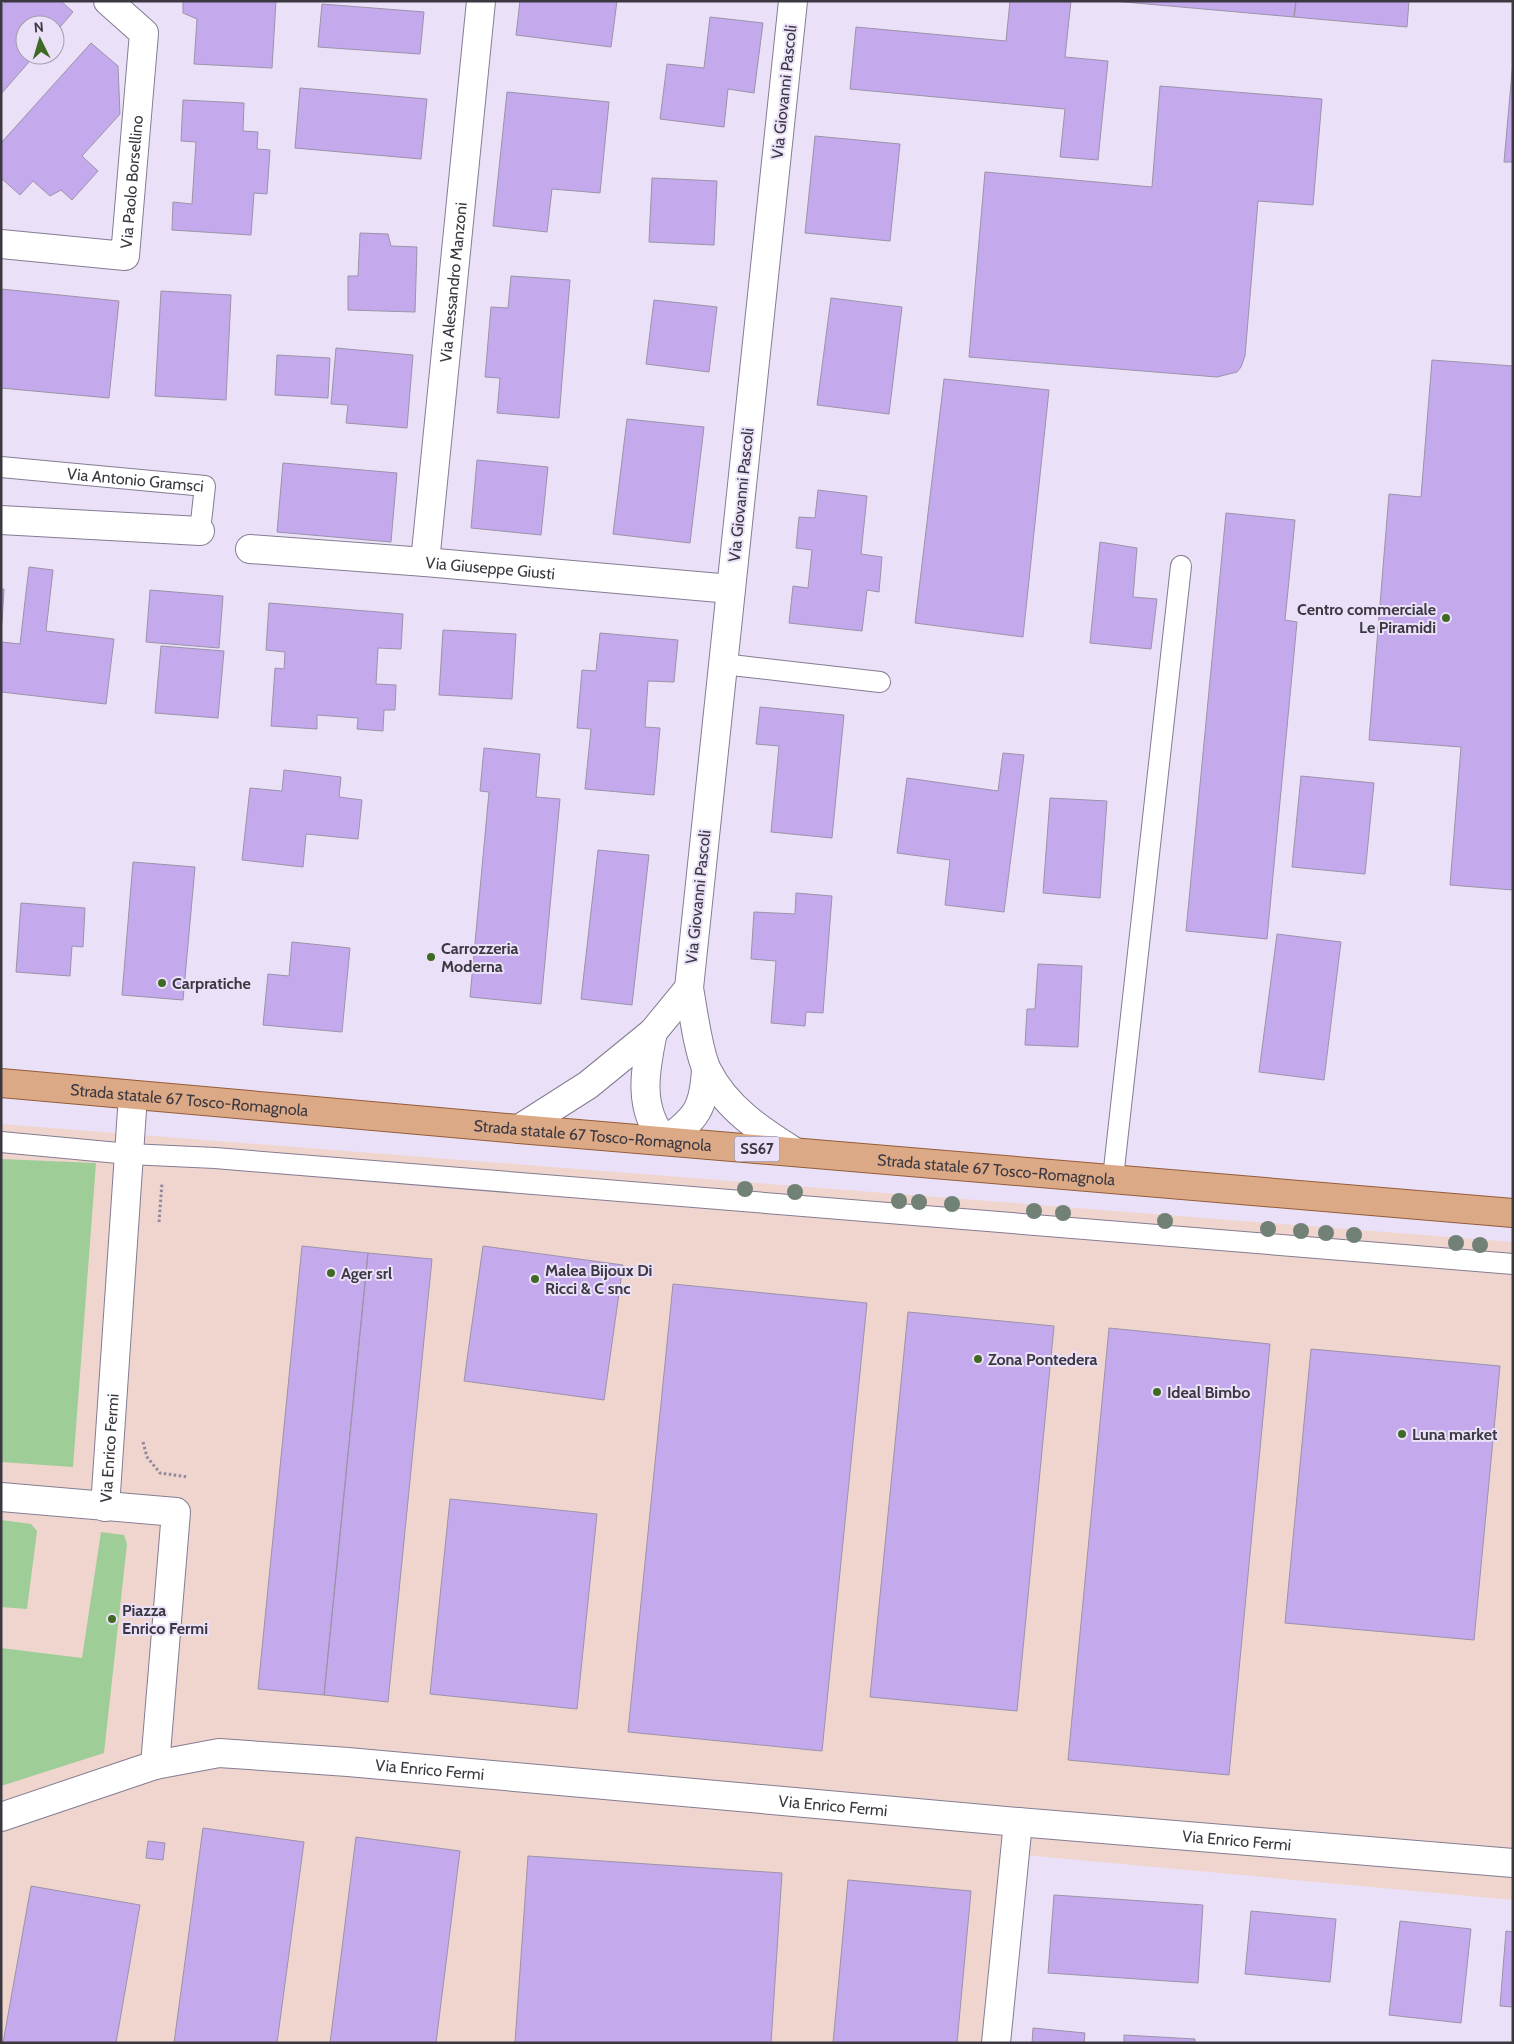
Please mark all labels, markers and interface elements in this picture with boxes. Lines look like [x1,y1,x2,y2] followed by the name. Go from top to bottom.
[15,15,65,65] north arrow
[33,18,45,36] text: N
[768,24,800,160] street label: Via Giovanni Pascoli
[116,114,146,249] street label: Via Paolo Borsellino
[435,201,470,363] street label: Via Alessandro Manzoni
[725,427,757,563] street label: Via Giovanni Pascoli
[66,464,205,495] street label: Via Antonio Gramsci
[425,553,556,583] street label: Via Giuseppe Giusti
[1297,600,1436,637] place label: Centro commerciale Le Piramidi
[1440,612,1452,624] marker: Centro commerciale Le Piramidi
[682,829,714,965] street label: Via Giovanni Pascoli
[441,939,518,976] place label: Carrozzeria Moderna
[425,951,437,963] marker: Carrozzeria Moderna
[172,974,251,993] place label: Carpratiche
[156,977,168,989] marker: Carpratiche
[70,1080,309,1120] street label: Strada statale 67 Tosco-Romagnola
[473,1116,713,1155] street label: Strada statale 67 Tosco-Romagnola
[734,1136,780,1162] road number: SS67
[877,1150,1116,1189] street label: Strada statale 67 Tosco-Romagnola
[545,1261,652,1298] place label: Malea Bijoux Di Ricci & C snc
[341,1264,392,1283] place label: Ager srl
[325,1267,337,1279] marker: Ager srl
[529,1273,541,1285] marker: Malea Bijoux Di Ricci & C snc
[988,1350,1097,1369] place label: Zona Pontedera
[972,1353,984,1365] marker: Zona Pontedera
[1167,1383,1250,1402] place label: Ideal Bimbo
[1151,1386,1163,1398] marker: Ideal Bimbo
[96,1393,122,1503] street label: Via Enrico Fermi
[1412,1425,1498,1444] place label: Luna market
[1396,1428,1408,1440] marker: Luna market
[122,1601,208,1638] place label: Piazza Enrico Fermi
[106,1613,118,1625] marker: Piazza Enrico Fermi
[374,1755,485,1784] street label: Via Enrico Fermi
[778,1791,888,1820] street label: Via Enrico Fermi
[1181,1826,1292,1854] street label: Via Enrico Fermi

